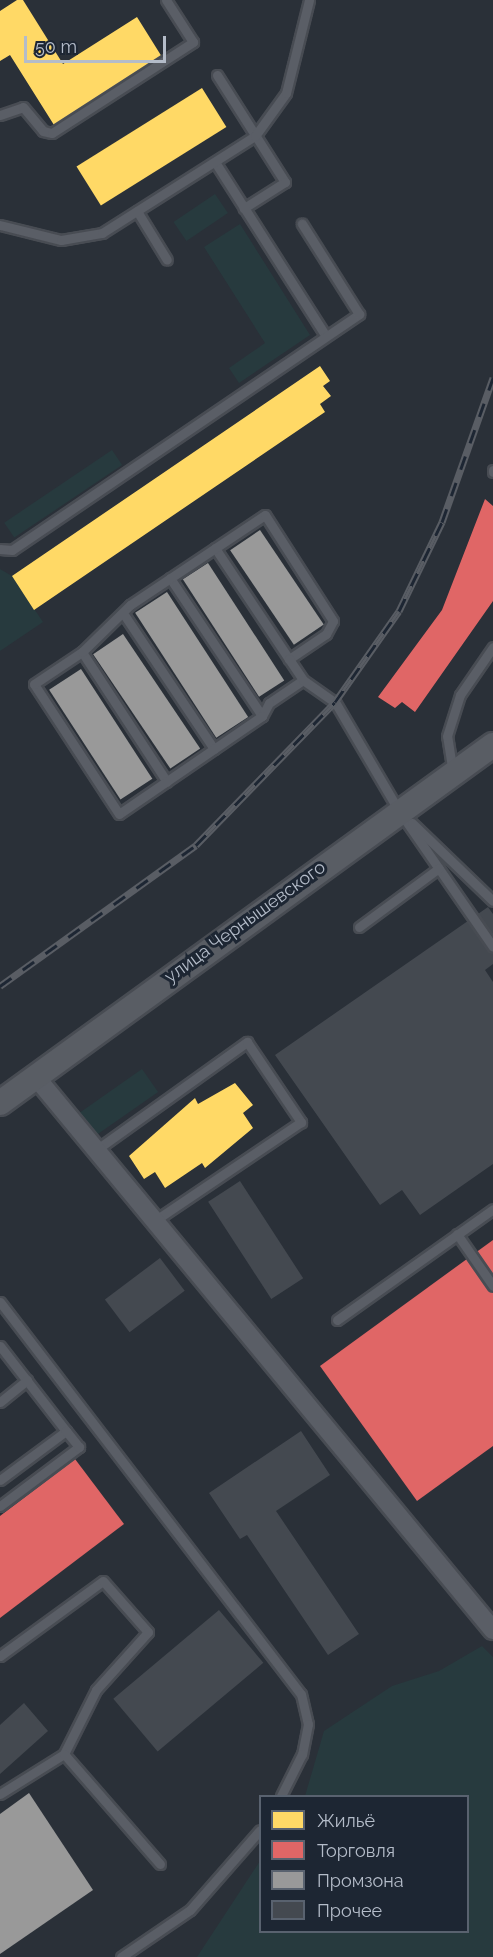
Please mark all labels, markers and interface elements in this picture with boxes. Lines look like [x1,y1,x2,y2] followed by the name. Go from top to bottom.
[27,24,170,62] scale bar
[35,36,77,57] text: 50 m
[160,856,330,988] street label: улица Чернышевского
[259,1795,469,1933] legend
[317,1810,375,1831] text: Жильё
[317,1840,395,1861] text: Торговля
[317,1870,404,1891] text: Промзона
[317,1900,382,1921] text: Прочее

